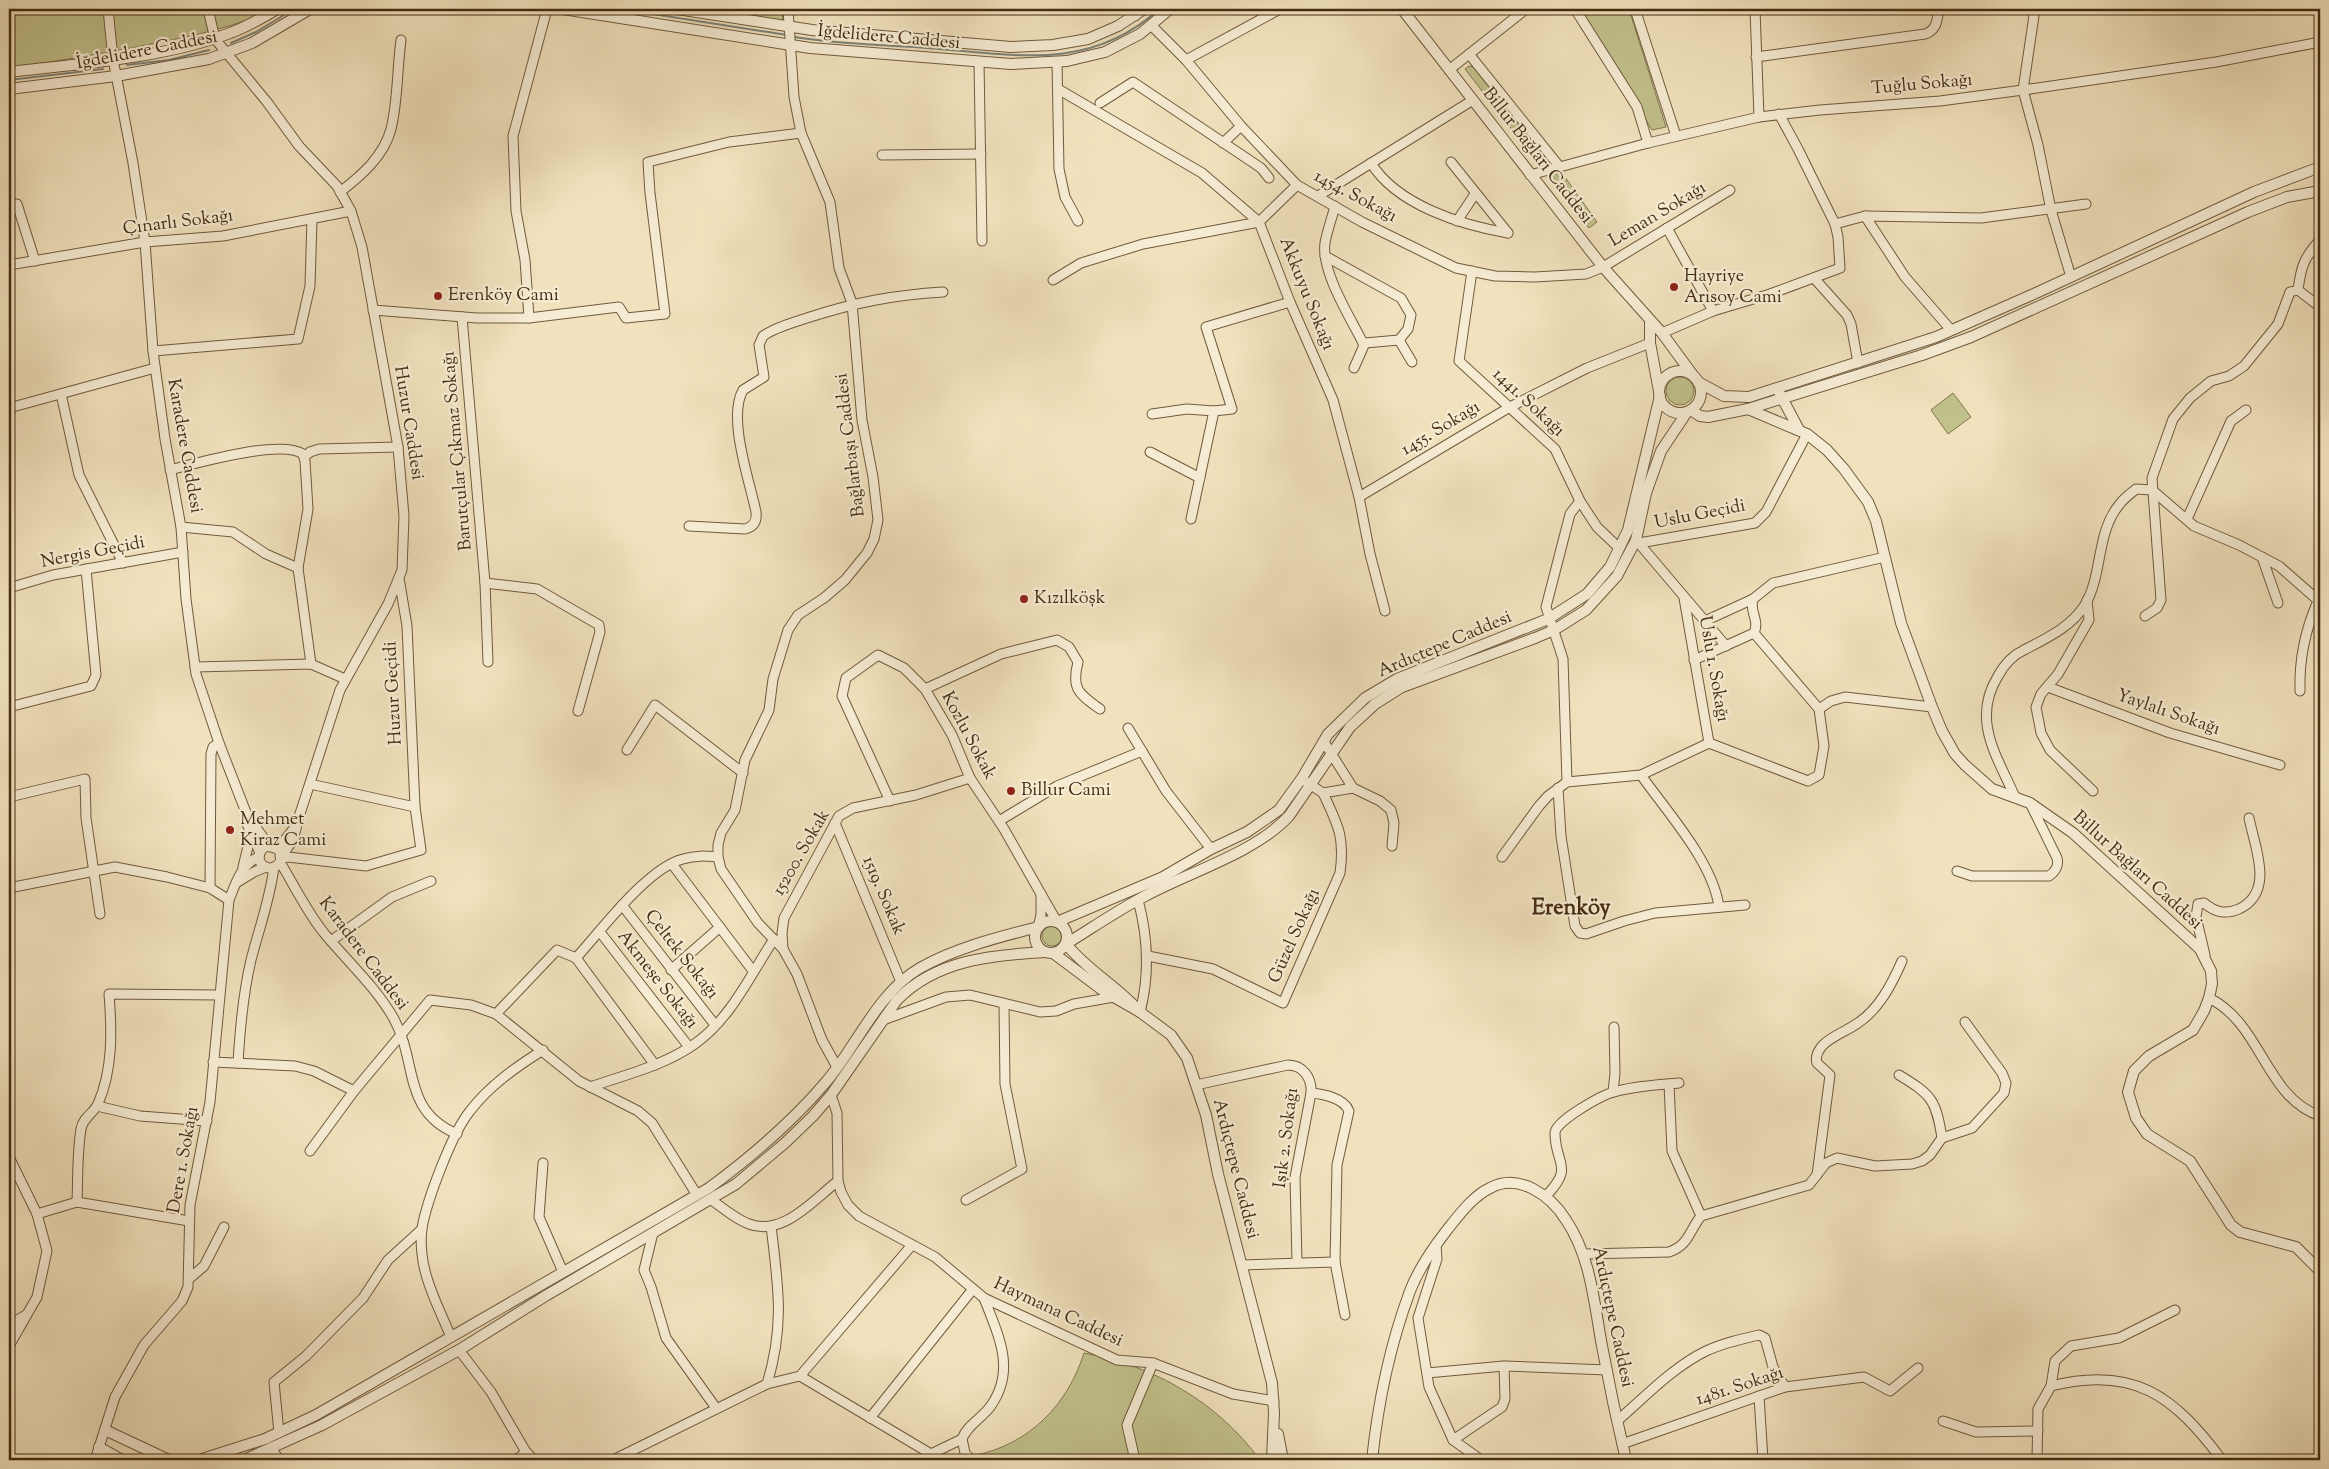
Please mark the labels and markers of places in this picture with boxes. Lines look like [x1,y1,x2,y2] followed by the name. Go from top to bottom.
[1684,264,1782,311] place label: Hayriye Arısoy Cami
[1668,281,1680,293] marker: Hayriye Arısoy Cami
[448,283,559,309] place label: Erenköy Cami
[432,290,444,302] marker: Erenköy Cami
[1034,586,1106,612] place label: Kızılköşk
[1018,593,1030,605] marker: Kızılköşk
[1021,778,1111,804] place label: Billur Cami
[1005,785,1017,797] marker: Billur Cami
[240,807,326,854] place label: Mehmet Kiraz Cami
[224,824,236,836] marker: Mehmet Kiraz Cami

